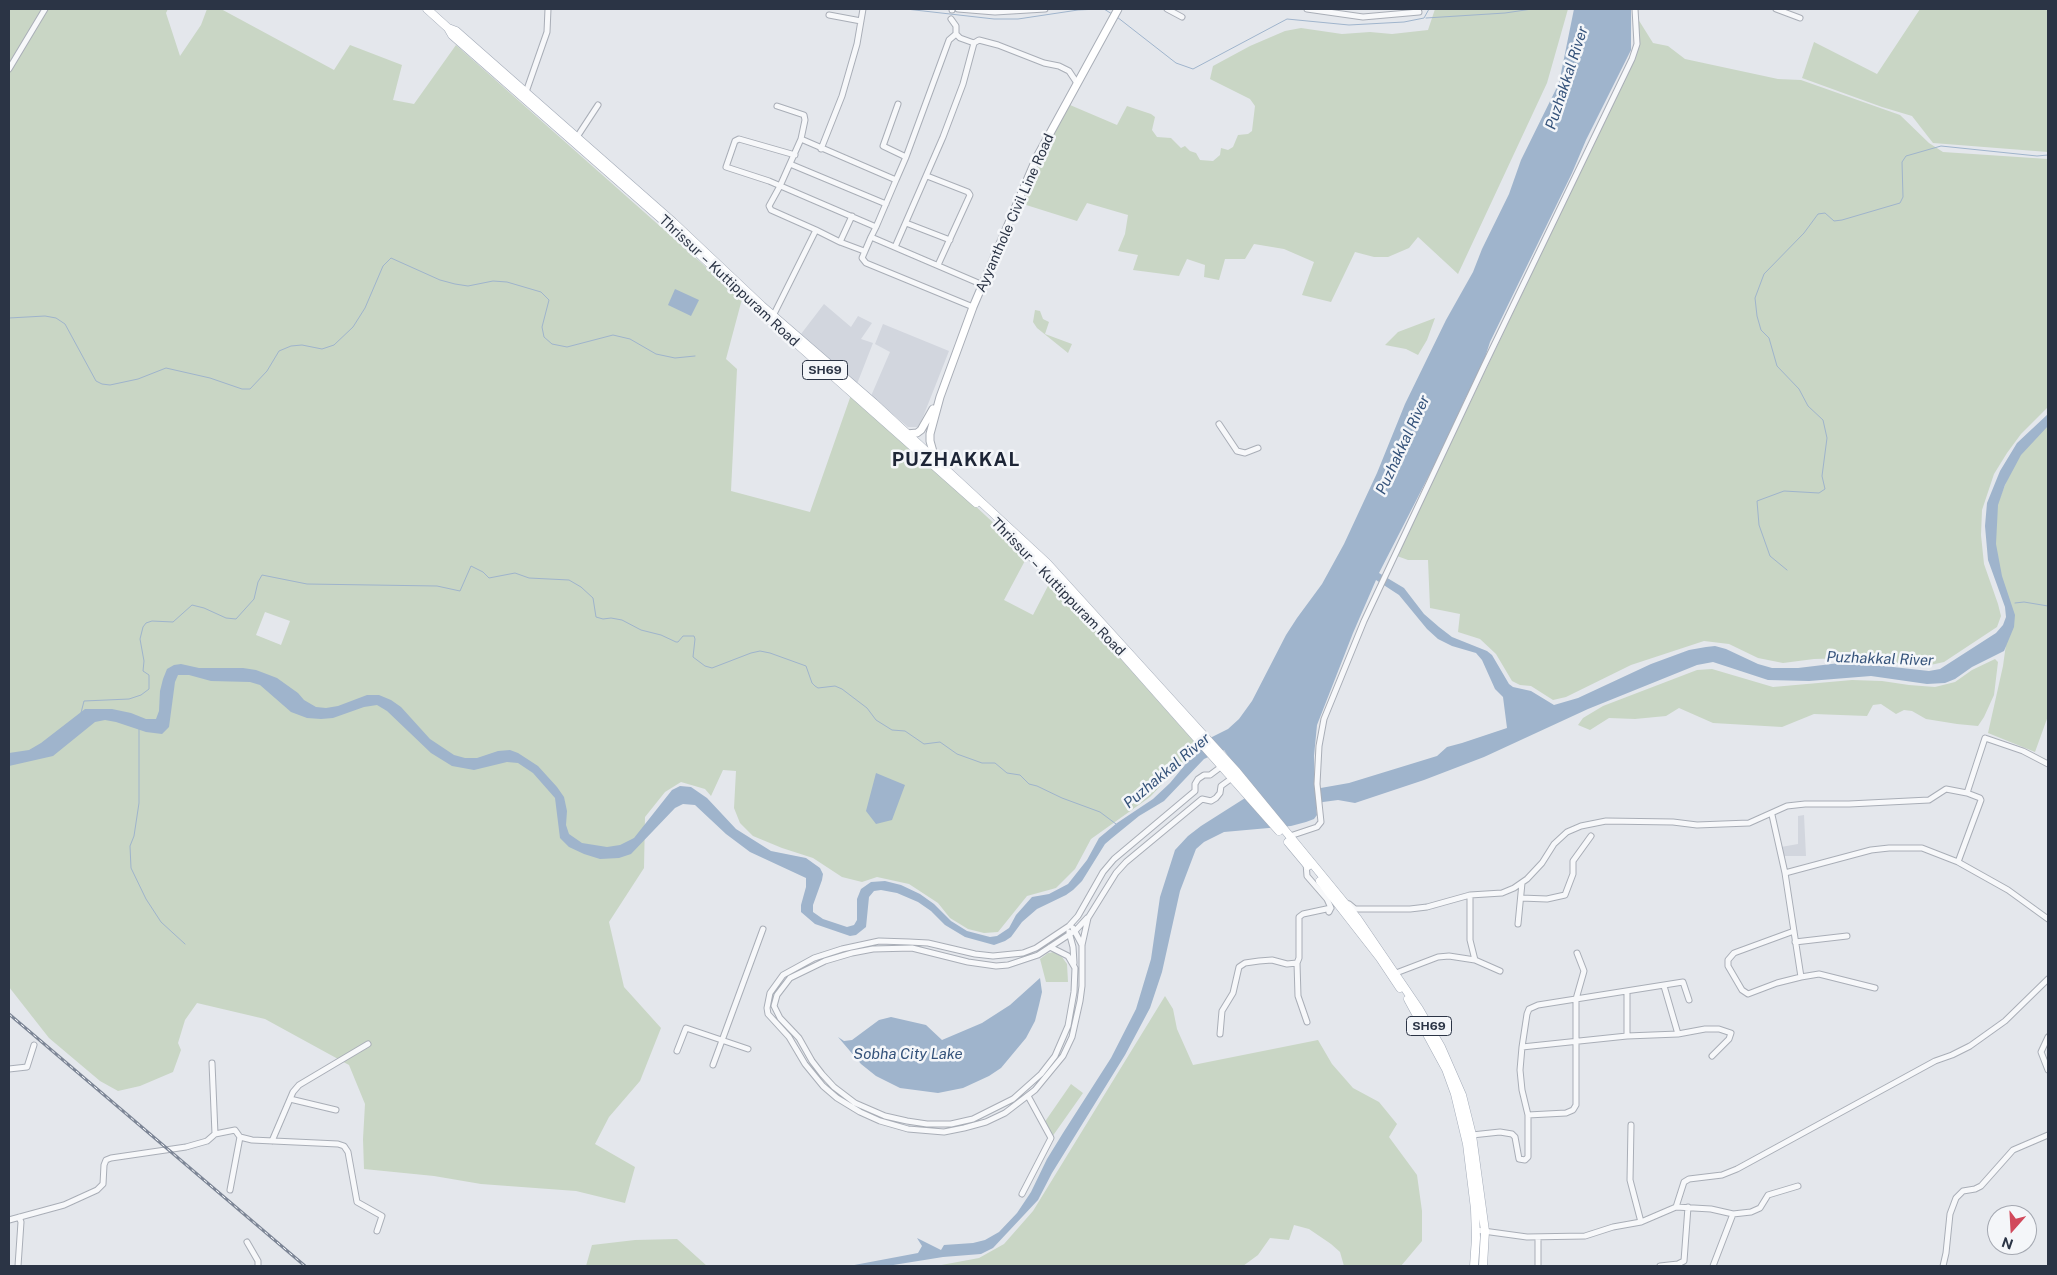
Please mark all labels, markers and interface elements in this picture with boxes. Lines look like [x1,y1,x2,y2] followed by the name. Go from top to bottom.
[1542,24,1592,132] water label: Puzhakkal River
[972,131,1058,295] street label: Ayyanthole Civil Line Road
[656,212,802,350] street label: Thrissur – Kuttippuram Road
[802,360,848,380] road number: SH69
[1372,393,1434,497] water label: Puzhakkal River
[891,449,1021,471] district label: PUZHAKKAL
[988,515,1128,659] street label: Thrissur – Kuttippuram Road
[1826,648,1934,670] water label: Puzhakkal River
[1120,730,1214,812] water label: Puzhakkal River
[1406,1016,1452,1036] road number: SH69
[853,1045,963,1063] water label: Sobha City Lake
[1987,1205,2037,1255] north arrow
[2000,1234,2015,1253] text: N

